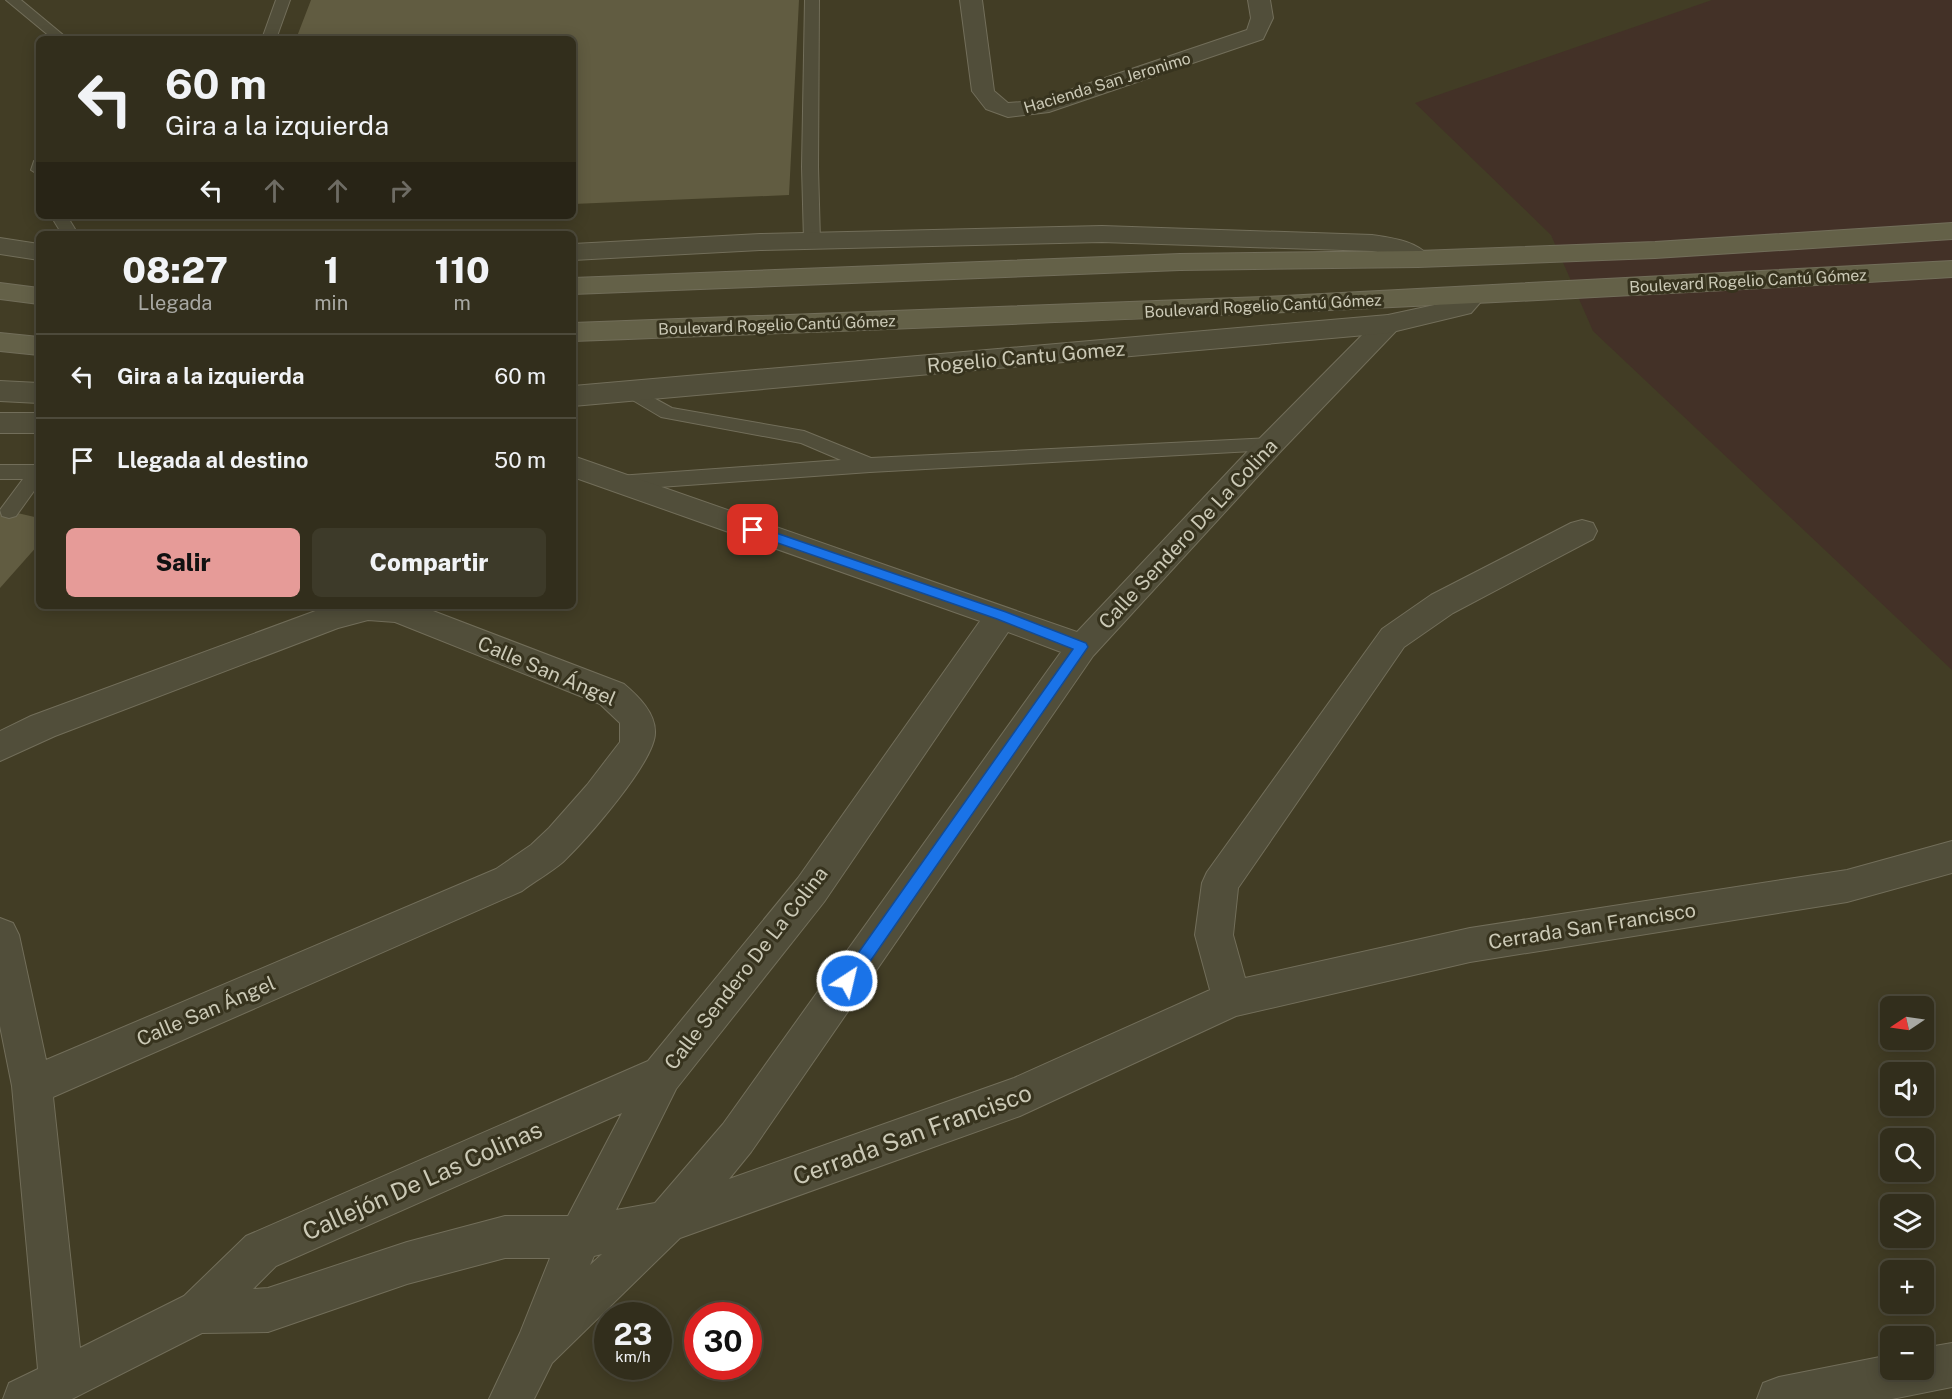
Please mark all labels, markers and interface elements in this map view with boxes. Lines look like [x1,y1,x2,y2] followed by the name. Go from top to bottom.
[1021,49,1193,117] street label: Hacienda San Jeronimo
[165,59,267,108] text: 60 m
[66,60,144,138] icon: left
[165,109,389,141] text: Gira a la izquierda
[195,174,228,207] icon: left
[258,174,291,207] icon: ahead
[321,174,354,207] icon: ahead
[384,174,417,207] icon: right
[122,249,228,291] text: 08:27
[323,249,339,291] text: 1
[434,249,490,291] text: 110
[1629,265,1868,297] street label: Boulevard Rogelio Cantú Gómez
[1144,290,1383,322] street label: Boulevard Rogelio Cantú Gómez
[138,291,212,315] text: Llegada
[314,291,348,315] text: min
[453,291,471,315] text: m
[658,311,896,339] street label: Boulevard Rogelio Cantú Gómez
[926,336,1126,378] street label: Rogelio Cantu Gomez
[66,360,99,393] icon: left
[117,363,304,389] text: Gira a la izquierda
[495,363,546,389] text: 60 m
[1094,434,1282,634] street label: Calle Sendero De La Colina
[66,444,99,477] icon: arrive
[117,447,308,473] text: Llegada al destino
[494,447,546,473] text: 50 m
[727,504,778,555] pin
[736,513,769,546] icon: arrive
[66,528,300,597] button: Salir
[312,528,546,597] button: Compartir
[474,630,620,711] street label: Calle San Ángel
[659,862,833,1074] street label: Calle Sendero De La Colina
[1486,898,1698,954] street label: Cerrada San Francisco
[815,949,879,1013] position arrow
[133,970,279,1051] street label: Calle San Ángel
[1880,996,1934,1050] north arrow
[1880,996,1934,1380] map controls
[1880,1062,1934,1116] button: sound
[789,1078,1035,1190] street label: Cerrada San Francisco
[298,1114,546,1246] street label: Callejón De Las Colinas
[1880,1128,1934,1182] button: search
[1880,1194,1934,1248] button: layers
[1880,1260,1934,1314] button: +
[684,1302,762,1380] speed limit sign: 30
[613,1316,653,1352] text: 23
[1880,1326,1934,1380] button: −
[615,1348,651,1365] text: km/h

